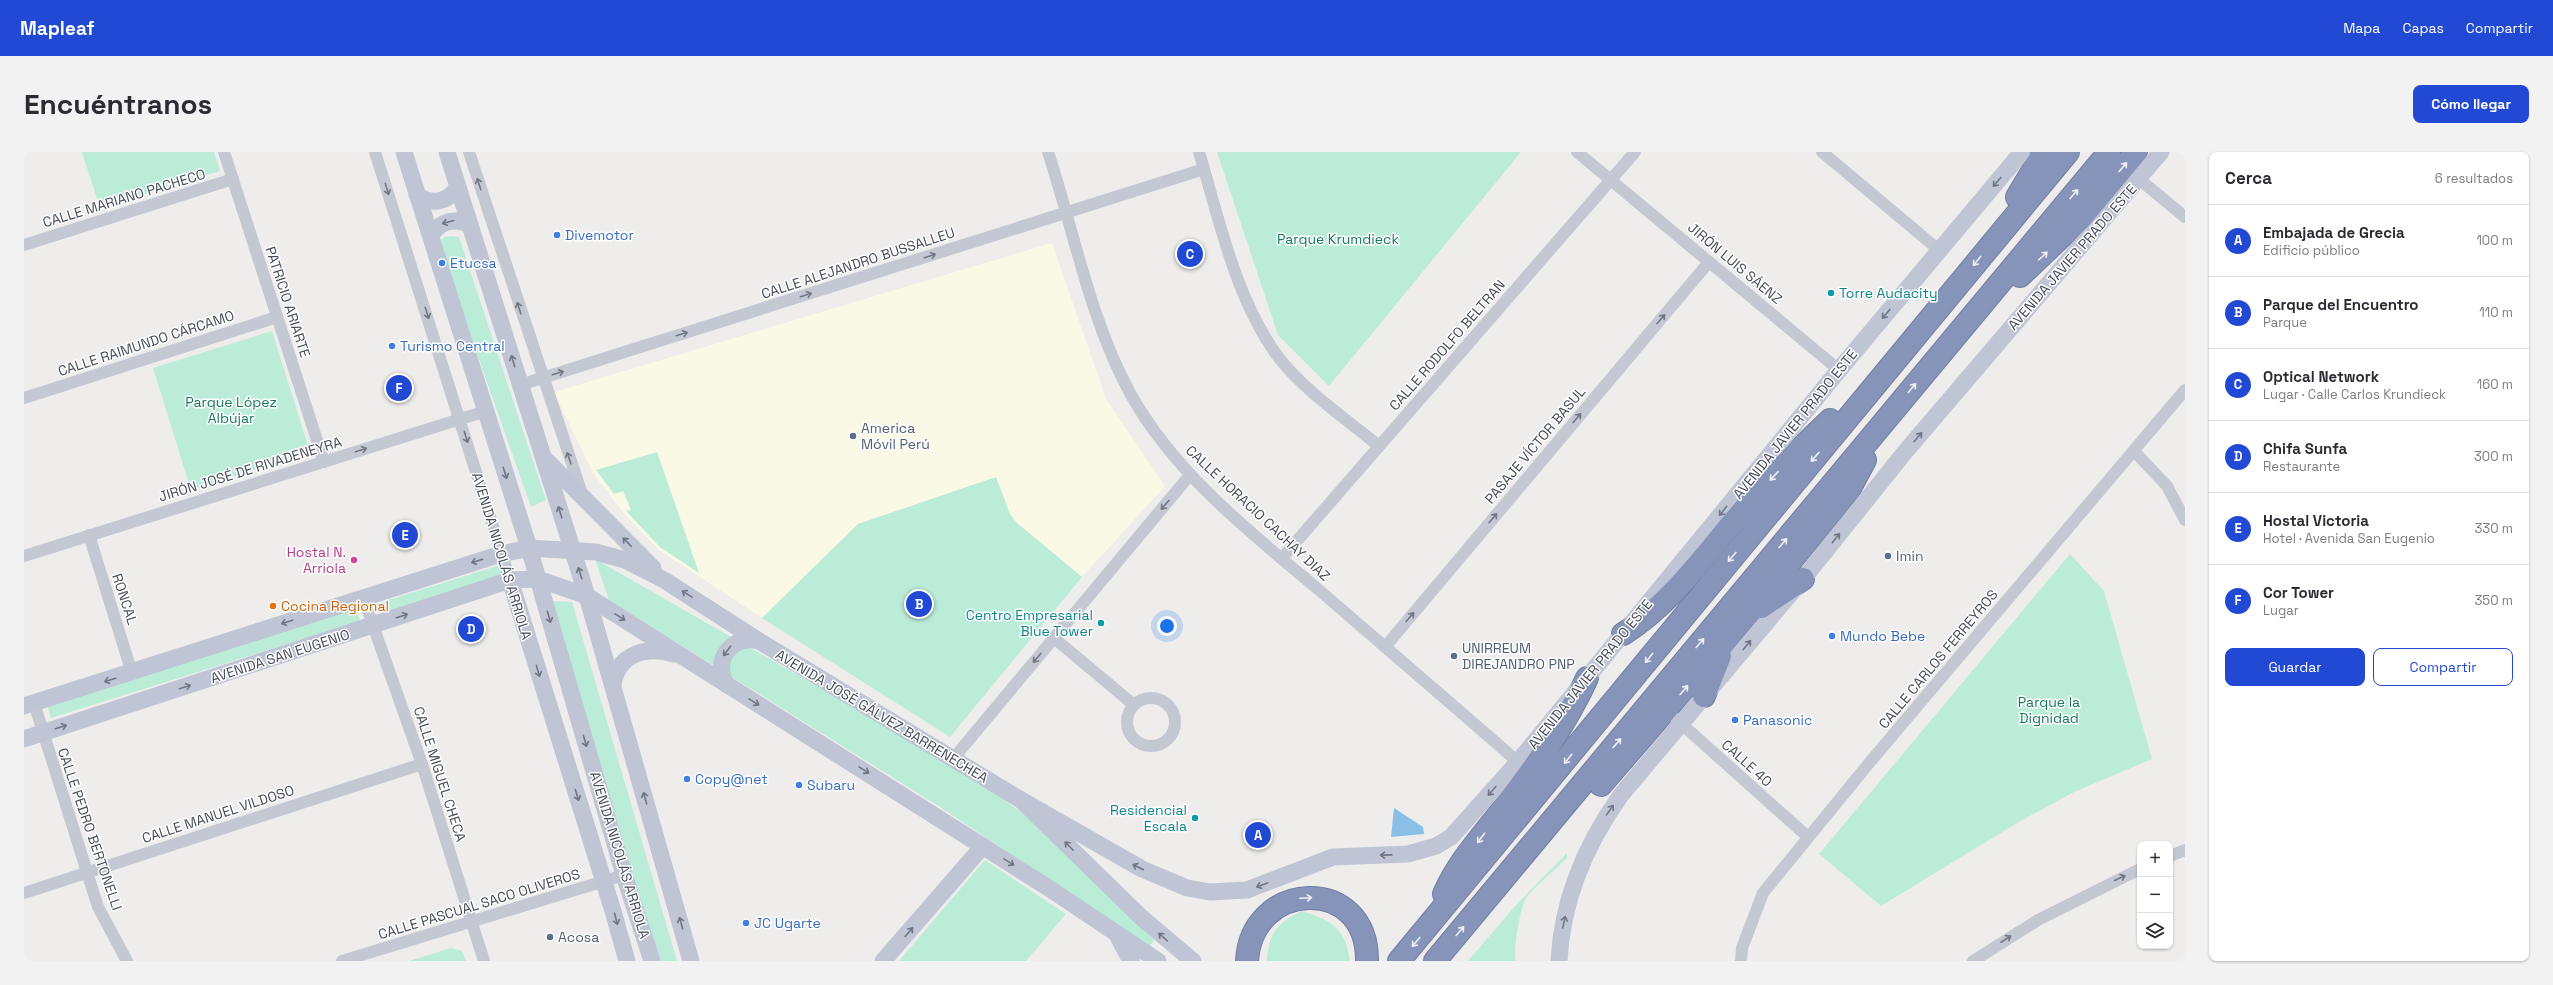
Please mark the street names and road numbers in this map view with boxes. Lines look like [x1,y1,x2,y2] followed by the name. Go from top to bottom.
[40,165,208,231] street label: CALLE MARIANO PACHECO
[2004,180,2140,334] street label: AVENIDA JAVIER PRADO ESTE
[1684,218,1786,308] street label: JIRÓN LUIS SÁENZ
[759,223,957,303] street label: CALLE ALEJANDRO BUSSALLEU
[262,244,314,360] street label: PATRICIO ARIARTE
[1385,276,1509,414] street label: CALLE RODOLFO BELTRAN
[56,306,236,380] street label: CALLE RAIMUNDO CÁRCAMO
[1729,345,1861,503] street label: AVENIDA JAVIER PRADO ESTE
[1481,383,1589,507] street label: PASAJE VÍCTOR BASUL
[156,432,344,505] street label: JIRÓN JOSÉ DE RIVADENEYRA
[1182,441,1334,585] street label: CALLE HORACIO CACHAY DIAZ
[468,470,536,642] street label: AVENIDA NICOLÁS ARRIOLA
[108,571,142,627] street label: RONCAL
[1874,586,2002,732] street label: CALLE CARLOS FERREYROS
[1524,595,1656,753] street label: AVENIDA JAVIER PRADO ESTE
[208,625,352,687] street label: AVENIDA SAN EUGENIO
[772,645,992,787] street label: AVENIDA JOSÉ GÁLVEZ BARRENECHEA
[410,704,470,844] street label: CALLE MIGUEL CHECA
[1718,735,1776,791] street label: CALLE 40
[54,745,126,913] street label: CALLE PEDRO BERTONELLI
[586,769,654,941] street label: AVENIDA NICOLÁS ARRIOLA
[140,781,296,847] street label: CALLE MANUEL VILDOSO
[376,865,582,943] street label: CALLE PASCUAL SACO OLIVEROS

